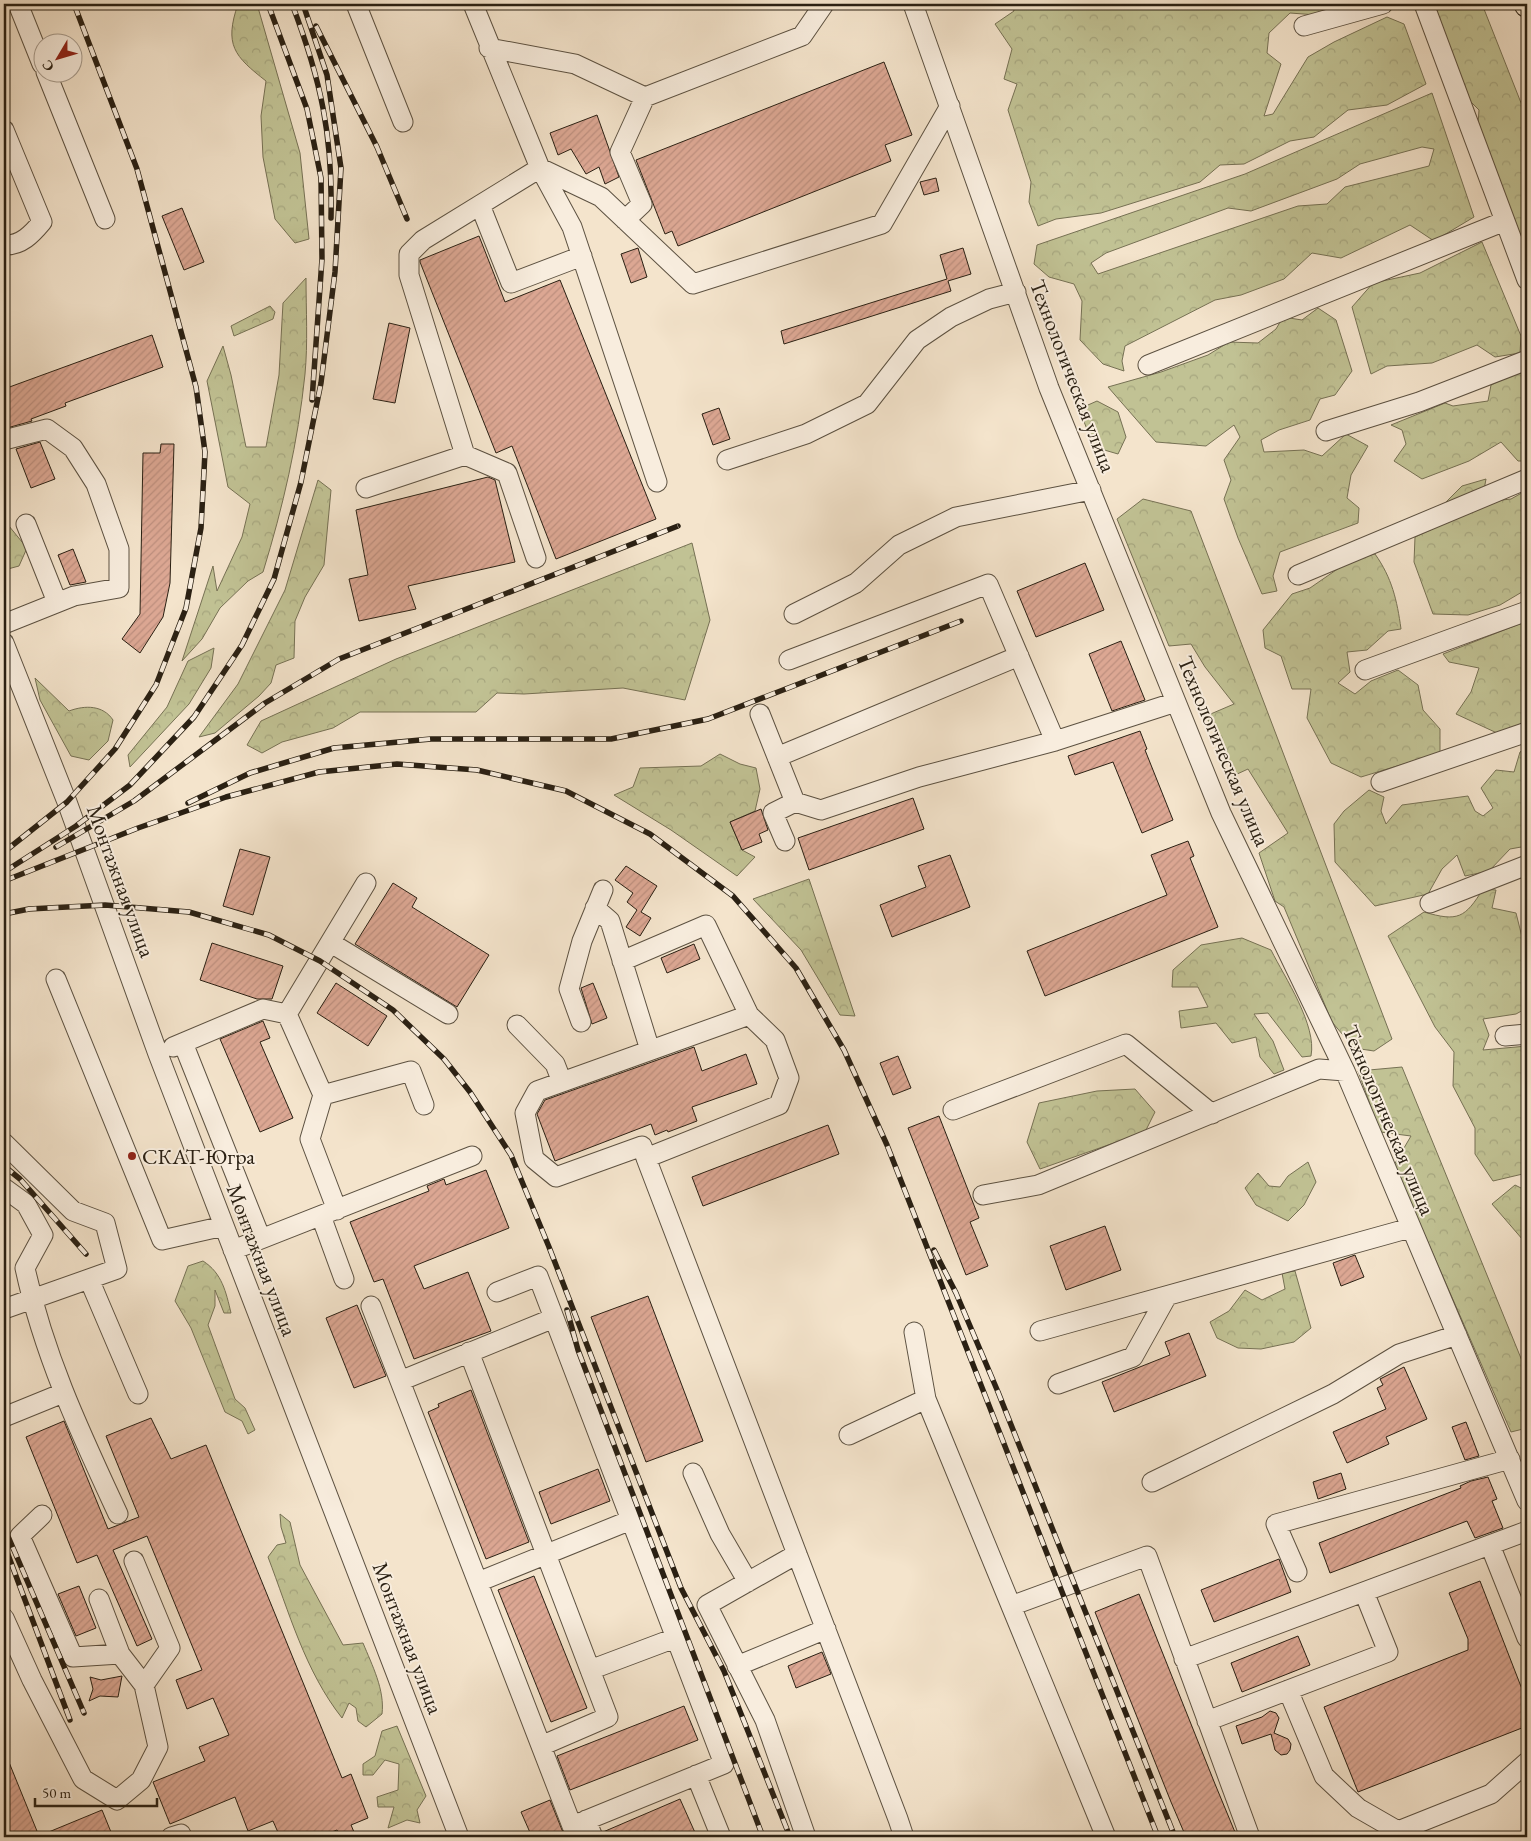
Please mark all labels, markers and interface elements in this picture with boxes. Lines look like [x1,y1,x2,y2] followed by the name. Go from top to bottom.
[32,32,82,82] north arrow
[38,56,58,75] text: С
[1023,275,1123,477] street label: Технологическая улица
[1171,651,1277,851] street label: Технологическая улица
[80,801,162,962] street label: Монтажная улица
[1336,1020,1442,1220] street label: Технологическая улица
[142,1142,255,1171] place label: СКАТ-Югра
[126,1150,138,1162] marker: СКАТ-Югра
[220,1180,304,1340] street label: Монтажная улица
[366,1558,450,1718] street label: Монтажная улица
[35,1776,158,1808] scale bar
[42,1783,71,1802] text: 50 m

